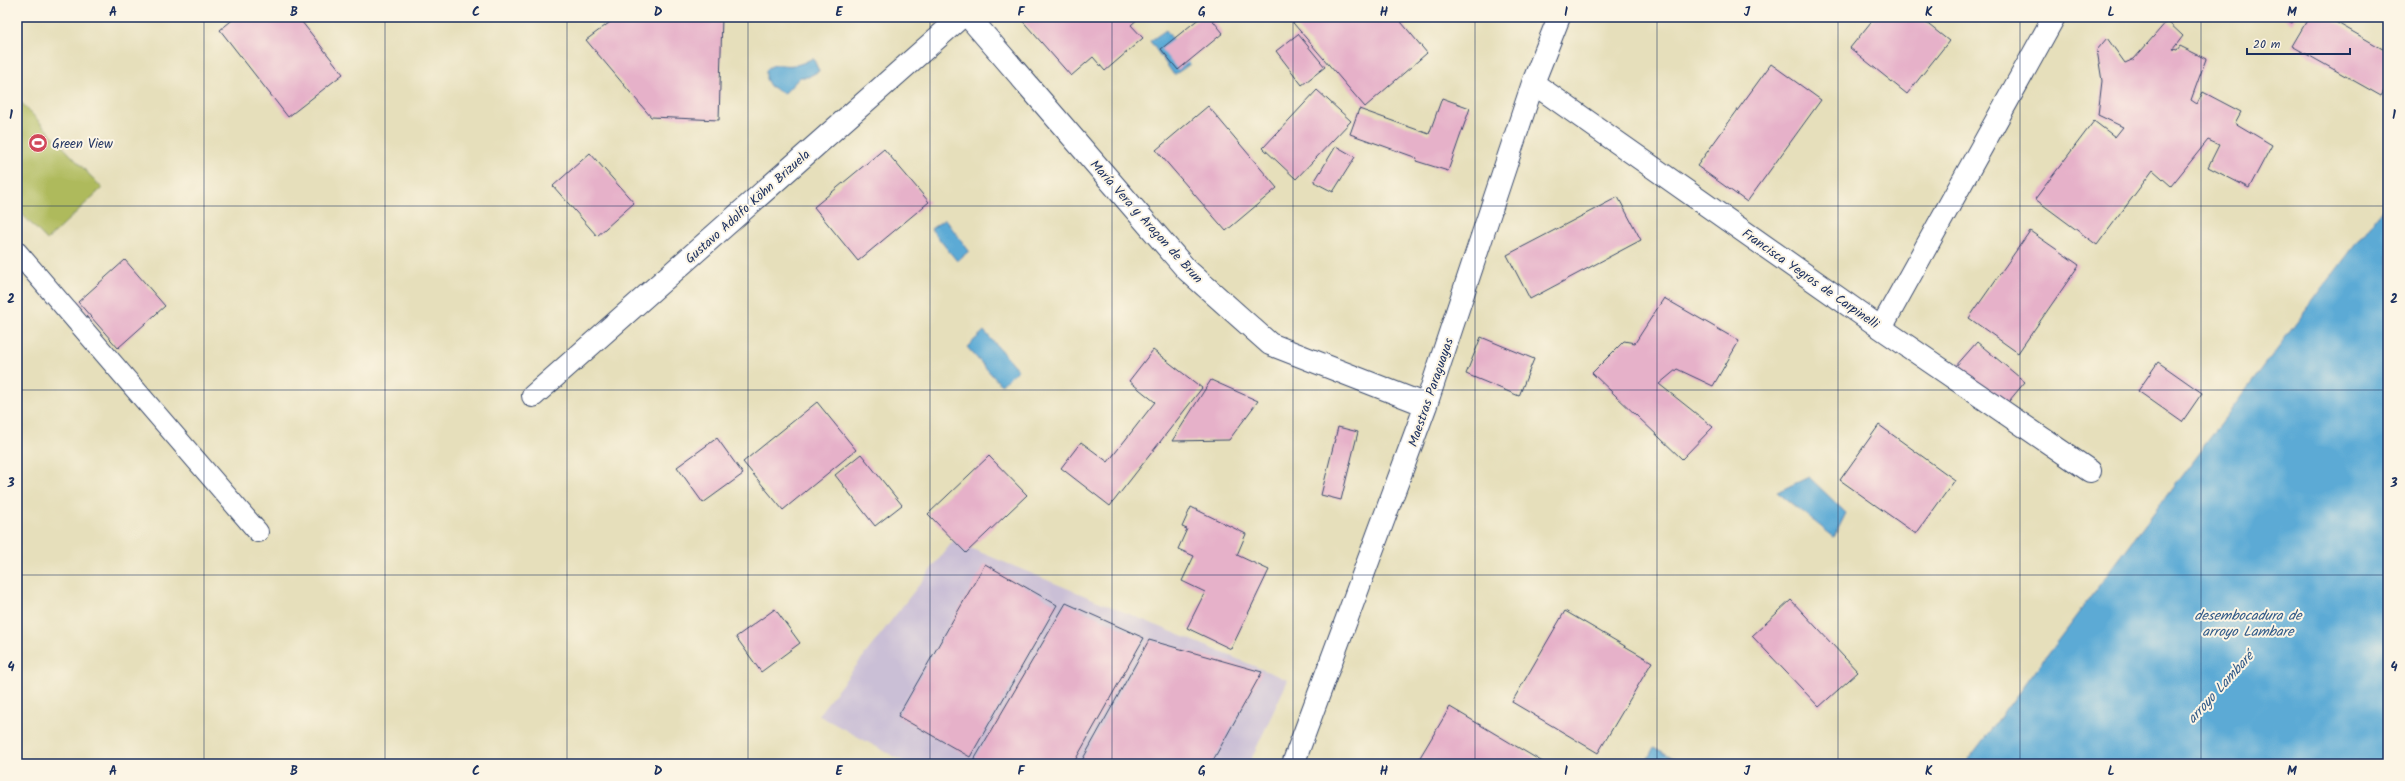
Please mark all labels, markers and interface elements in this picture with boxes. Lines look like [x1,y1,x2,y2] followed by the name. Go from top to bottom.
[109,2,117,23] text: A
[290,2,298,23] text: B
[472,2,480,23] text: C
[654,2,663,23] text: D
[835,2,843,23] text: E
[1017,2,1025,23] text: F
[1198,2,1206,23] text: G
[1380,2,1389,23] text: H
[1564,2,1568,23] text: I
[1744,2,1751,23] text: J
[1925,2,1933,23] text: K
[2107,2,2115,23] text: L
[2287,2,2297,23] text: M
[2247,30,2350,56] scale bar
[2253,35,2281,54] text: 20 m
[9,105,13,126] text: 1
[2392,105,2396,126] text: 1
[27,132,49,154] sports icon: Green View
[52,134,113,155] place label: Green View
[681,145,815,269] street label: Gustavo Adolfo Köhn Brizuela
[1084,155,1207,289] street label: María Vera y Aragon de Brun
[1737,224,1884,335] street label: Francisca Yegros de Carpinelli
[7,289,15,310] text: 2
[2390,289,2398,310] text: 2
[1403,335,1460,450] street label: Maestras Paraguayas
[6,473,15,494] text: 3
[2389,473,2398,494] text: 3
[2194,605,2303,643] water label: desembocadura de arroyo Lambare
[2182,644,2262,729] water label: arroyo Lambaré
[7,657,15,678] text: 4
[2390,657,2398,678] text: 4
[109,761,117,781] text: A
[290,761,298,781] text: B
[472,761,480,781] text: C
[654,761,663,781] text: D
[835,761,843,781] text: E
[1017,761,1025,781] text: F
[1198,761,1206,781] text: G
[1380,761,1389,781] text: H
[1564,761,1568,781] text: I
[1744,761,1751,781] text: J
[1925,761,1933,781] text: K
[2107,761,2115,781] text: L
[2287,761,2297,781] text: M

